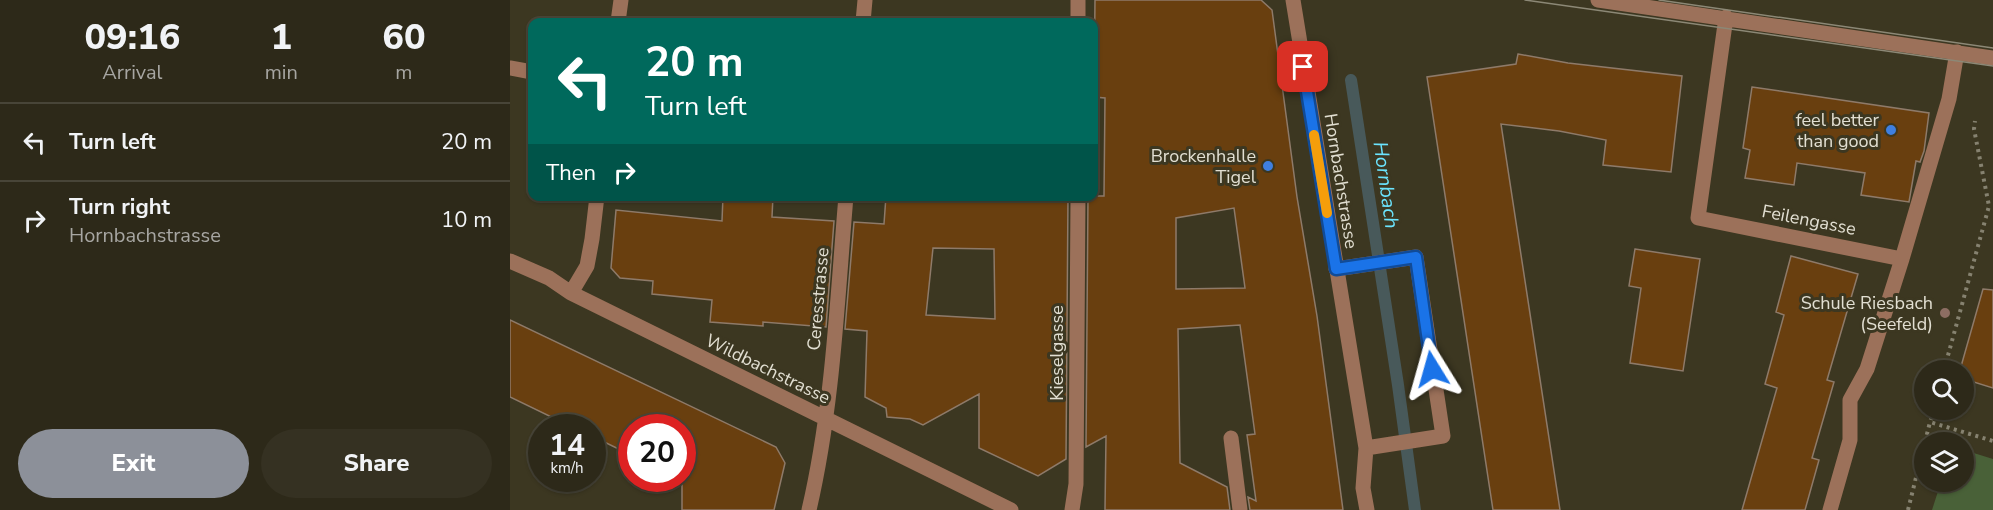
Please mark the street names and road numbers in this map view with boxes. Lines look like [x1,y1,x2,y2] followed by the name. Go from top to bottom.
[1318,112,1364,250] street label: Hornbachstrasse
[1760,199,1858,241] street label: Feilengasse
[802,247,834,351] street label: Ceresstrasse
[1045,305,1069,401] street label: Kieselgasse
[702,328,834,410] street label: Wildbachstrasse

